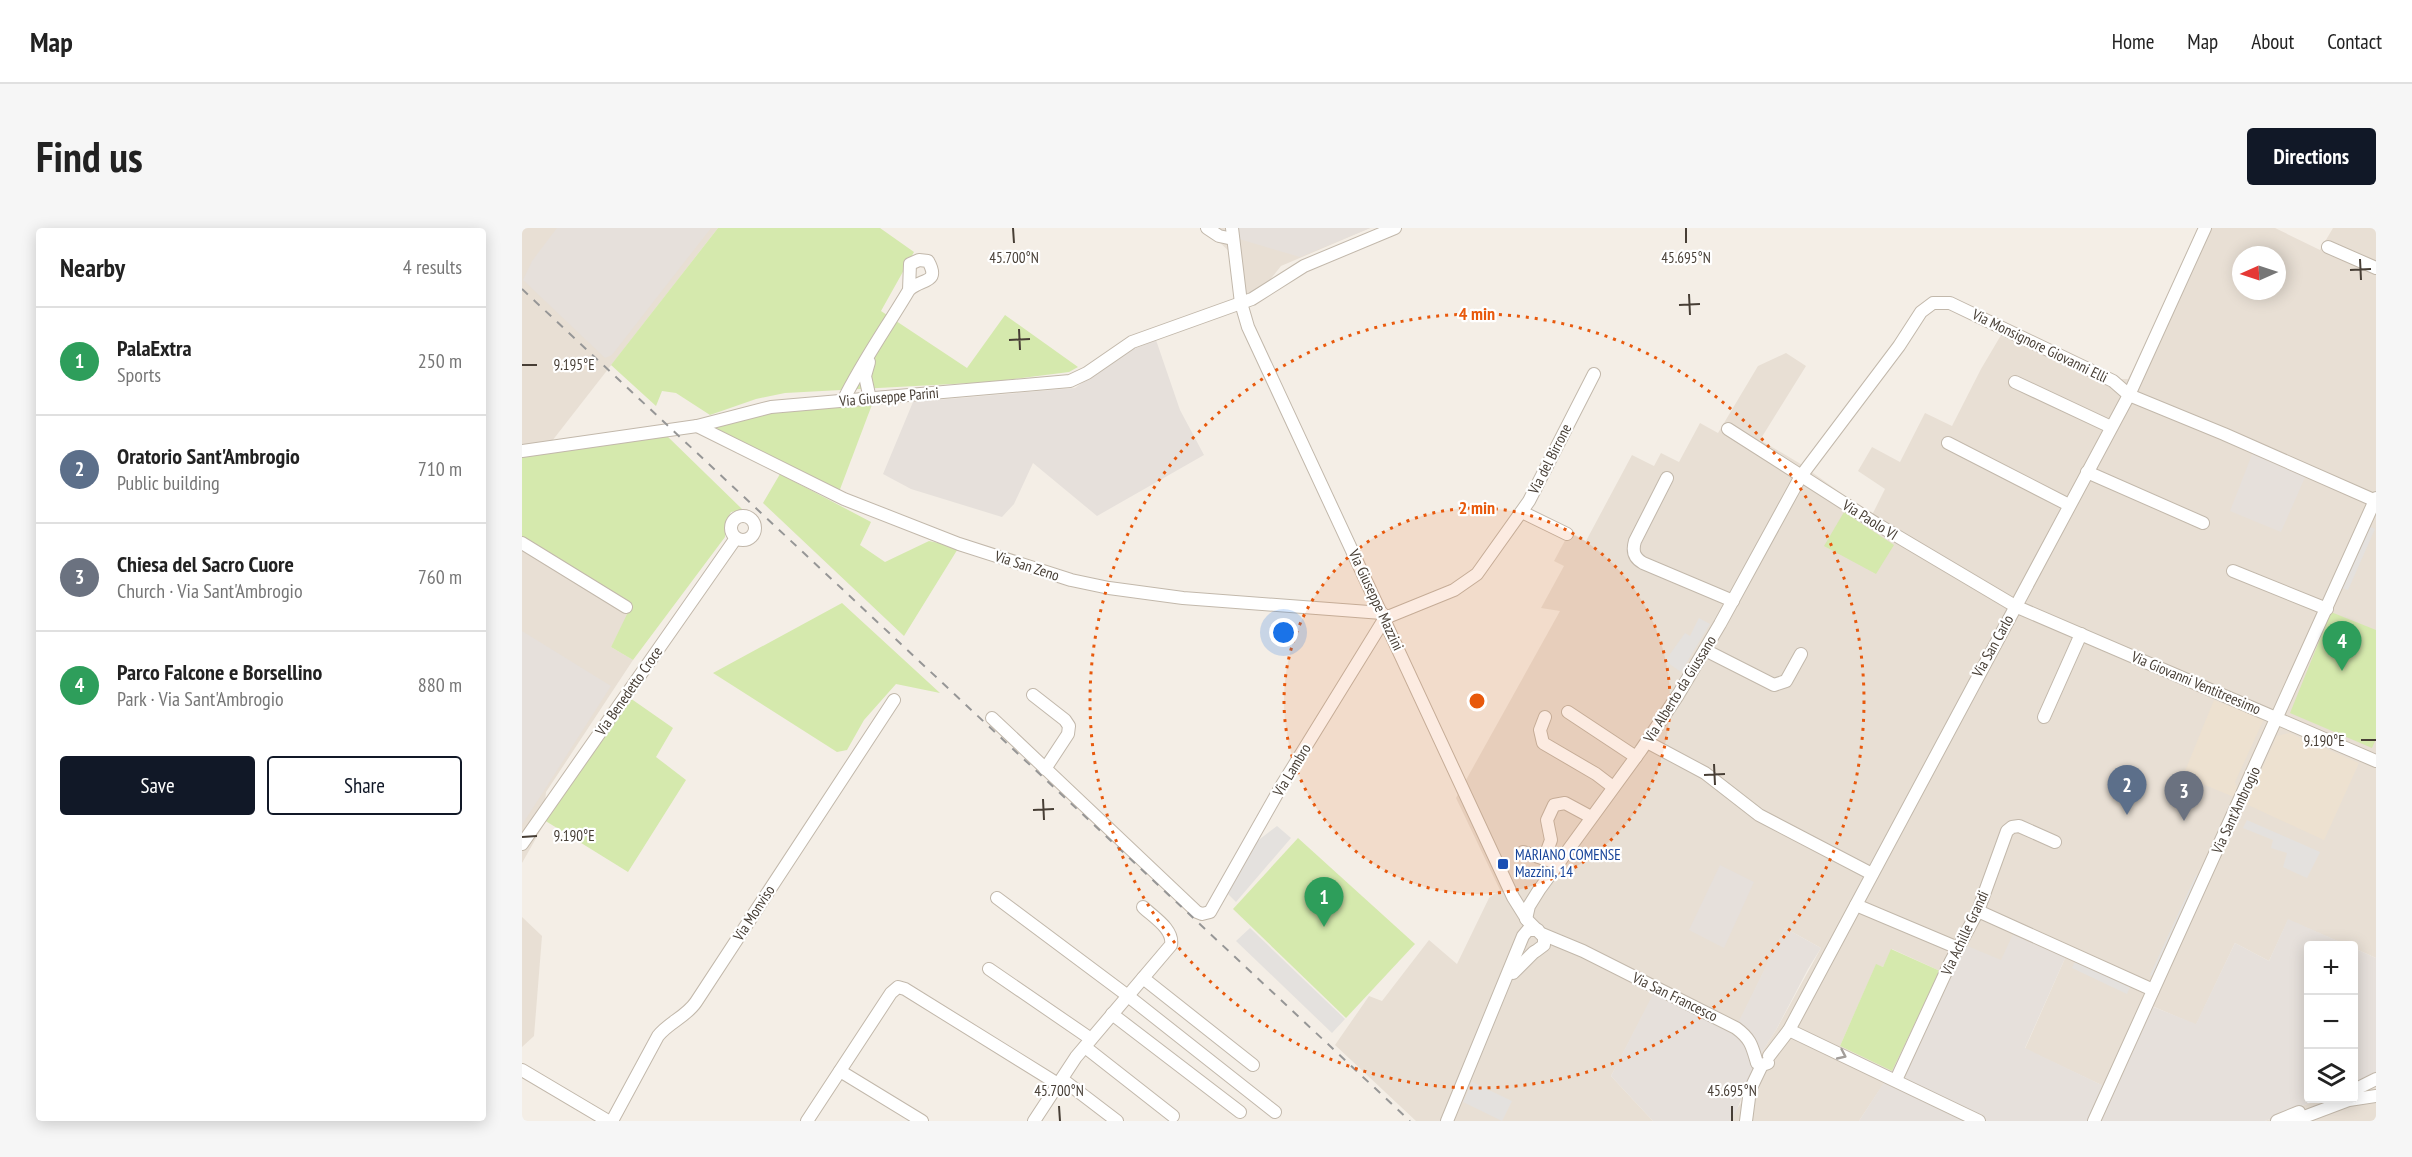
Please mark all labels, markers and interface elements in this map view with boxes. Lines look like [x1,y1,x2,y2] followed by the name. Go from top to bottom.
[30,23,73,60] text: Map
[2112,28,2154,55] text: Home
[2187,28,2218,55] text: Map
[2251,28,2294,55] text: About
[2327,28,2382,55] text: Contact
[2247,128,2376,185] button: Directions
[36,129,143,184] text: Find us
[2232,246,2286,300] north arrow
[989,248,1039,267] text: 45.700°N
[1661,248,1711,267] text: 45.695°N
[60,251,125,284] text: Nearby
[403,254,462,280] text: 4 results
[1459,302,1495,325] text: 4 min
[1968,304,2111,387] street label: Via Monsignore Giovanni Elli
[117,334,192,362] text: PalaExtra
[75,348,84,374] text: 1
[418,348,462,374] text: 250 m
[553,355,595,374] text: 9.195°E
[117,362,161,388] text: Sports
[837,383,939,410] street label: Via Giuseppe Parini
[1523,420,1575,498] street label: Via del Birrone
[117,442,300,470] text: Oratorio Sant'Ambrogio
[75,456,84,482] text: 2
[418,456,462,482] text: 710 m
[117,470,220,496] text: Public building
[1838,495,1901,544] street label: Via Paolo VI
[1459,496,1495,519] text: 2 min
[1344,545,1408,654] street label: Via Giuseppe Mazzini
[992,546,1062,585] street label: Via San Zeno
[117,550,294,578] text: Chiesa del Sacro Cuore
[75,564,84,590] text: 3
[418,564,462,590] text: 760 m
[117,578,303,604] text: Church · Via Sant'Ambrogio
[1967,611,2017,681] street label: Via San Carlo
[1269,618,1298,647] your location
[2322,622,2362,671] pin: 4
[1639,632,1720,747] street label: Via Alberto da Giussano
[590,642,666,740] street label: Via Benedetto Croce
[2128,646,2264,718] street label: Via Giovanni Ventitreesimo
[117,658,322,686] text: Parco Falcone e Borsellino
[75,672,84,698] text: 4
[418,672,462,698] text: 880 m
[117,686,284,712] text: Park · Via Sant'Ambrogio
[1467,691,1487,711] centre of rings
[2303,731,2345,750] text: 9.190°E
[1268,740,1315,800] street label: Via Lambro
[60,756,255,815] button: Save
[267,756,462,815] button: Share
[2207,763,2264,857] street label: Via Sant'Ambrogio
[2108,766,2146,815] pin: 2
[2164,772,2204,821] pin: 3
[553,826,595,845] text: 9.190°E
[1515,845,1621,881] place label: MARIANO COMENSE Mazzini, 14
[1496,857,1510,871] marker: MARIANO COMENSE Mazzini, 14
[1304,878,1344,927] pin: 1
[728,881,779,945] street label: Via Monviso
[1936,887,1992,979] street label: Via Achille Grandi
[2304,941,2358,1103] map controls
[2304,941,2358,995] button: +
[1629,967,1721,1025] street label: Via San Francesco
[2304,995,2358,1049] button: −
[1836,1047,1847,1059] one-way arrow
[2304,1049,2358,1103] button: layers
[1034,1081,1084,1100] text: 45.700°N
[1707,1081,1757,1100] text: 45.695°N

